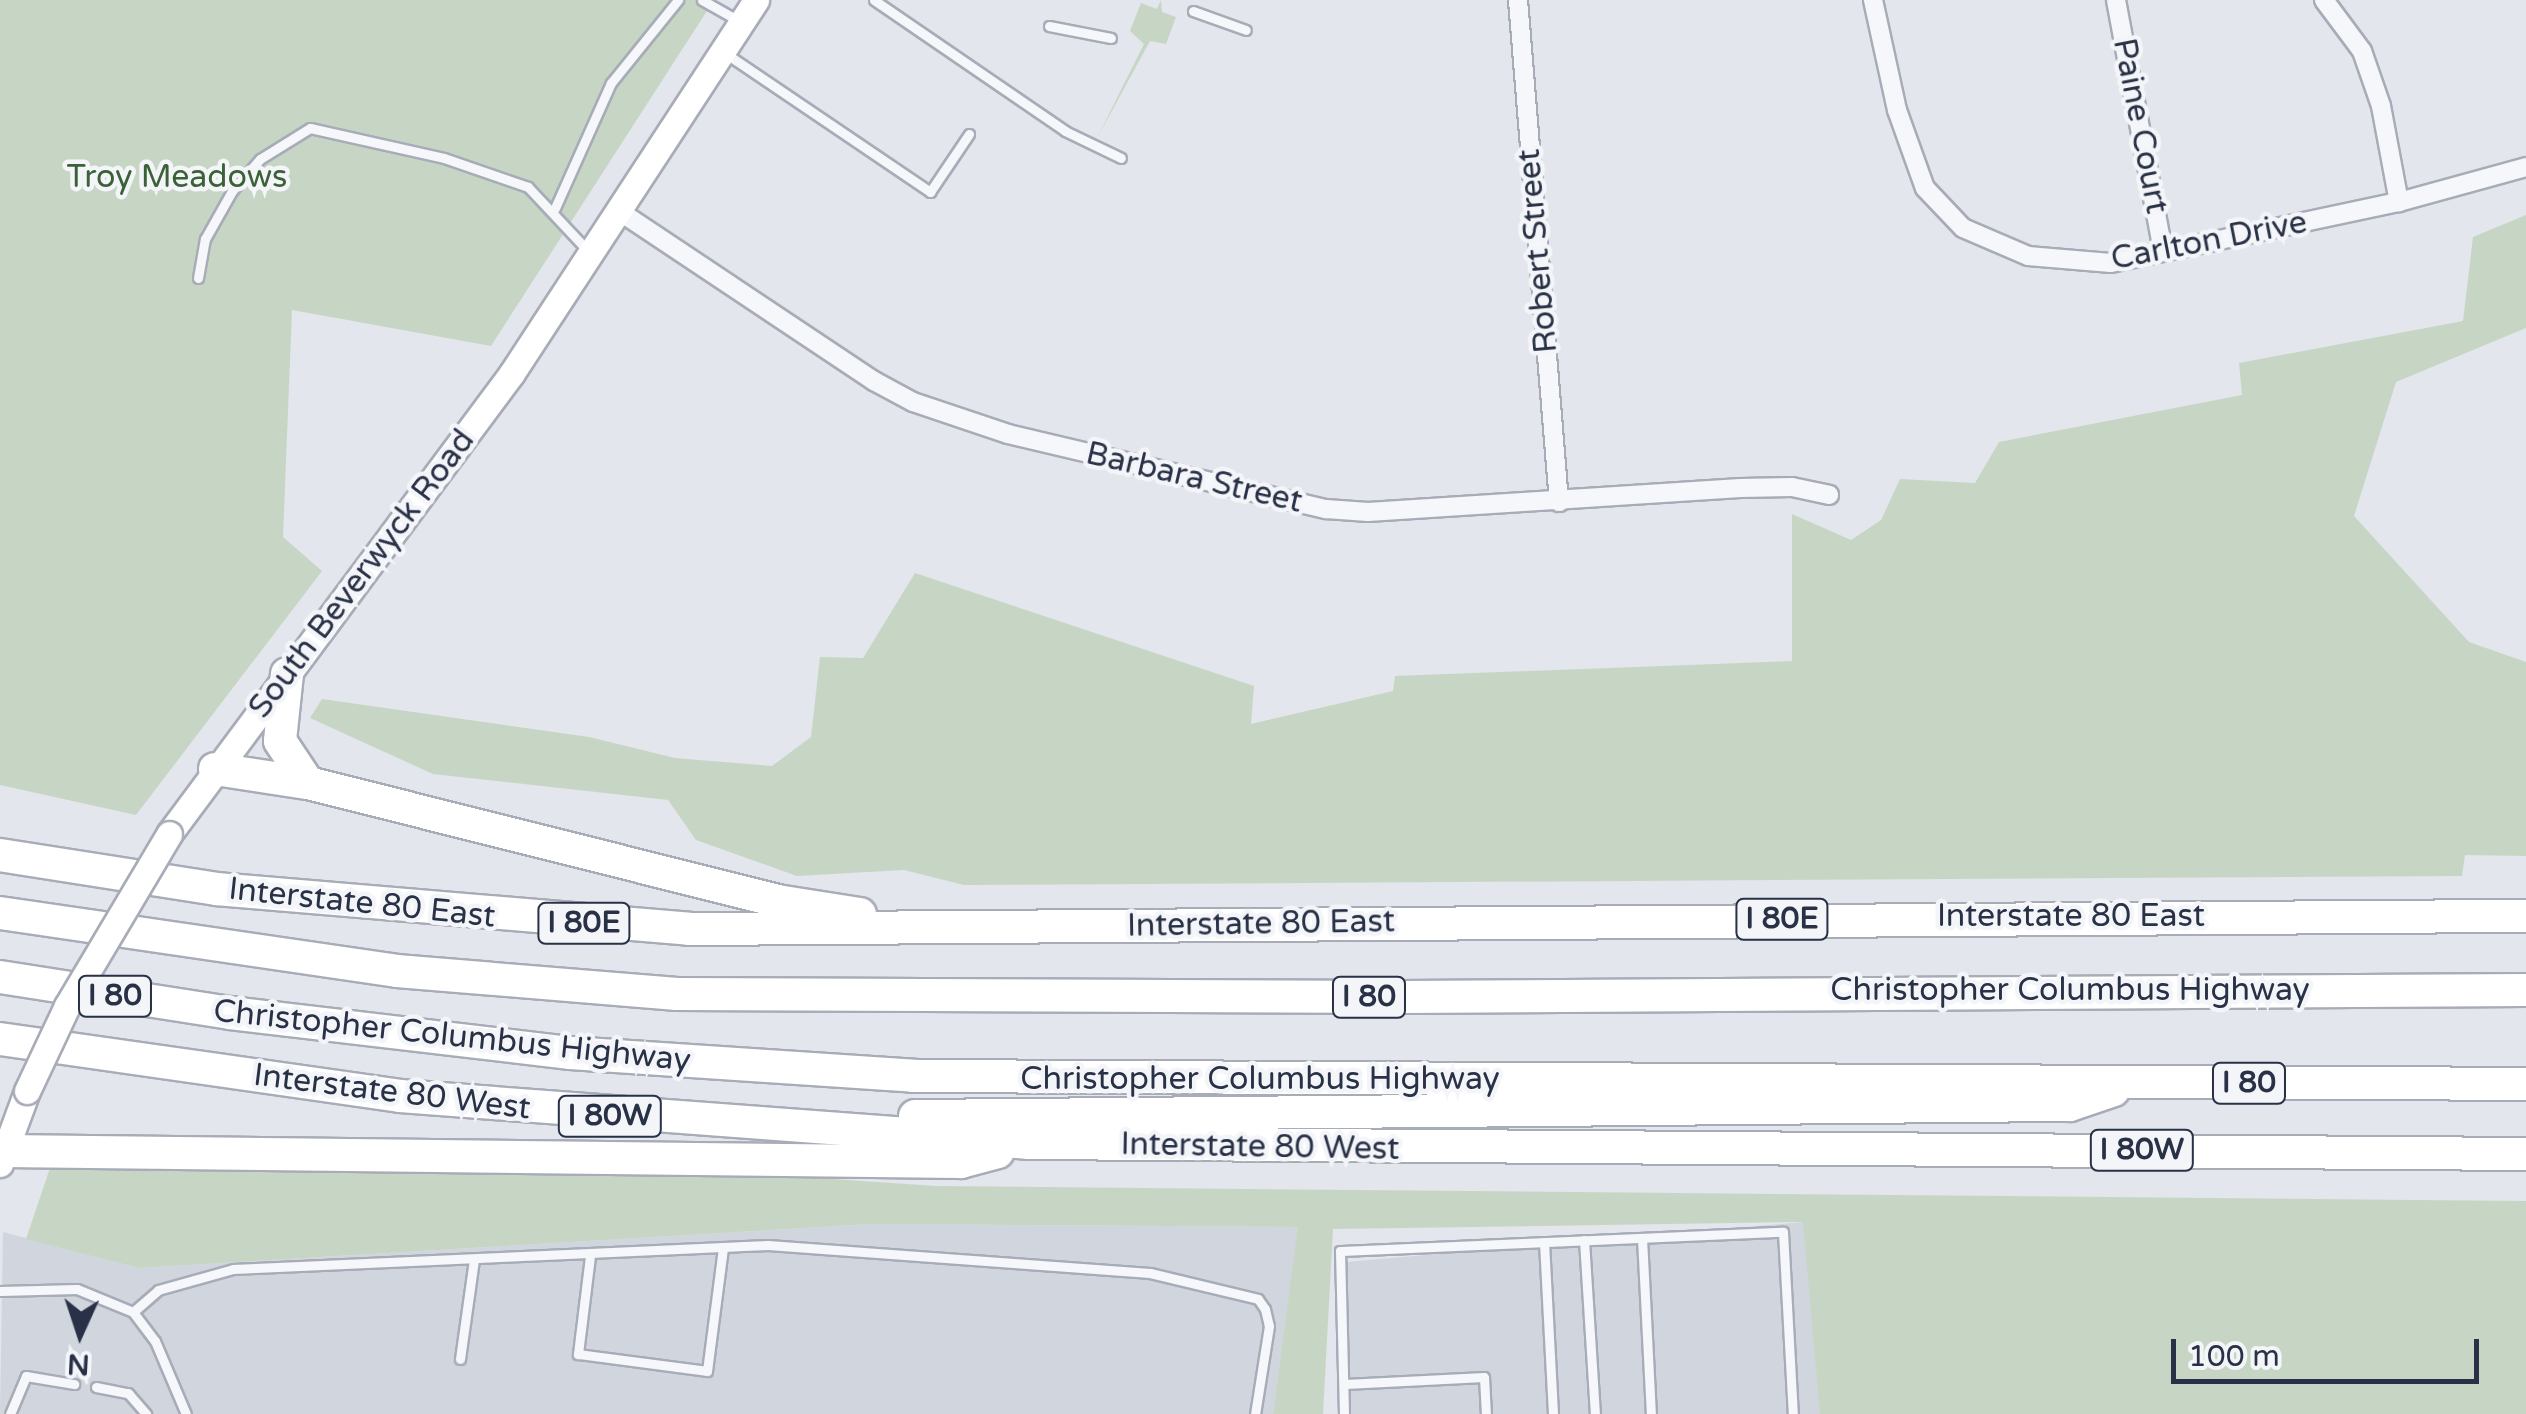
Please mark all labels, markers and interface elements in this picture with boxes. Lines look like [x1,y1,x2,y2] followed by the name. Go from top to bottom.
[2104,35,2176,217] street label: Paine Court
[1510,147,1566,355] street label: Robert Street
[67,158,287,196] park label: Troy Meadows
[2108,203,2310,279] street label: Carlton Drive
[241,422,483,726] street label: South Beverwyck Road
[1082,434,1306,522] street label: Barbara Street
[227,870,497,936] street label: Interstate 80 East
[1734,894,1830,944] road number: I 80E
[1937,897,2205,935] street label: Interstate 80 East
[536,898,632,948] road number: I 80E
[1127,902,1395,946] street label: Interstate 80 East
[78,971,152,1021] road number: I 80
[1830,971,2310,1009] street label: Christopher Columbus Highway
[1332,972,1406,1022] road number: I 80
[211,992,693,1080] street label: Christopher Columbus Highway
[251,1056,533,1128] street label: Interstate 80 West
[2212,1058,2286,1108] road number: I 80
[1020,1060,1500,1098] street label: Christopher Columbus Highway
[558,1091,662,1141] road number: I 80W
[1120,1125,1400,1169] street label: Interstate 80 West
[2090,1125,2194,1175] road number: I 80W
[30,1284,130,1384] north arrow
[2176,1319,2484,1381] scale bar
[2188,1338,2280,1375] text: 100 m
[66,1346,91,1382] text: N

